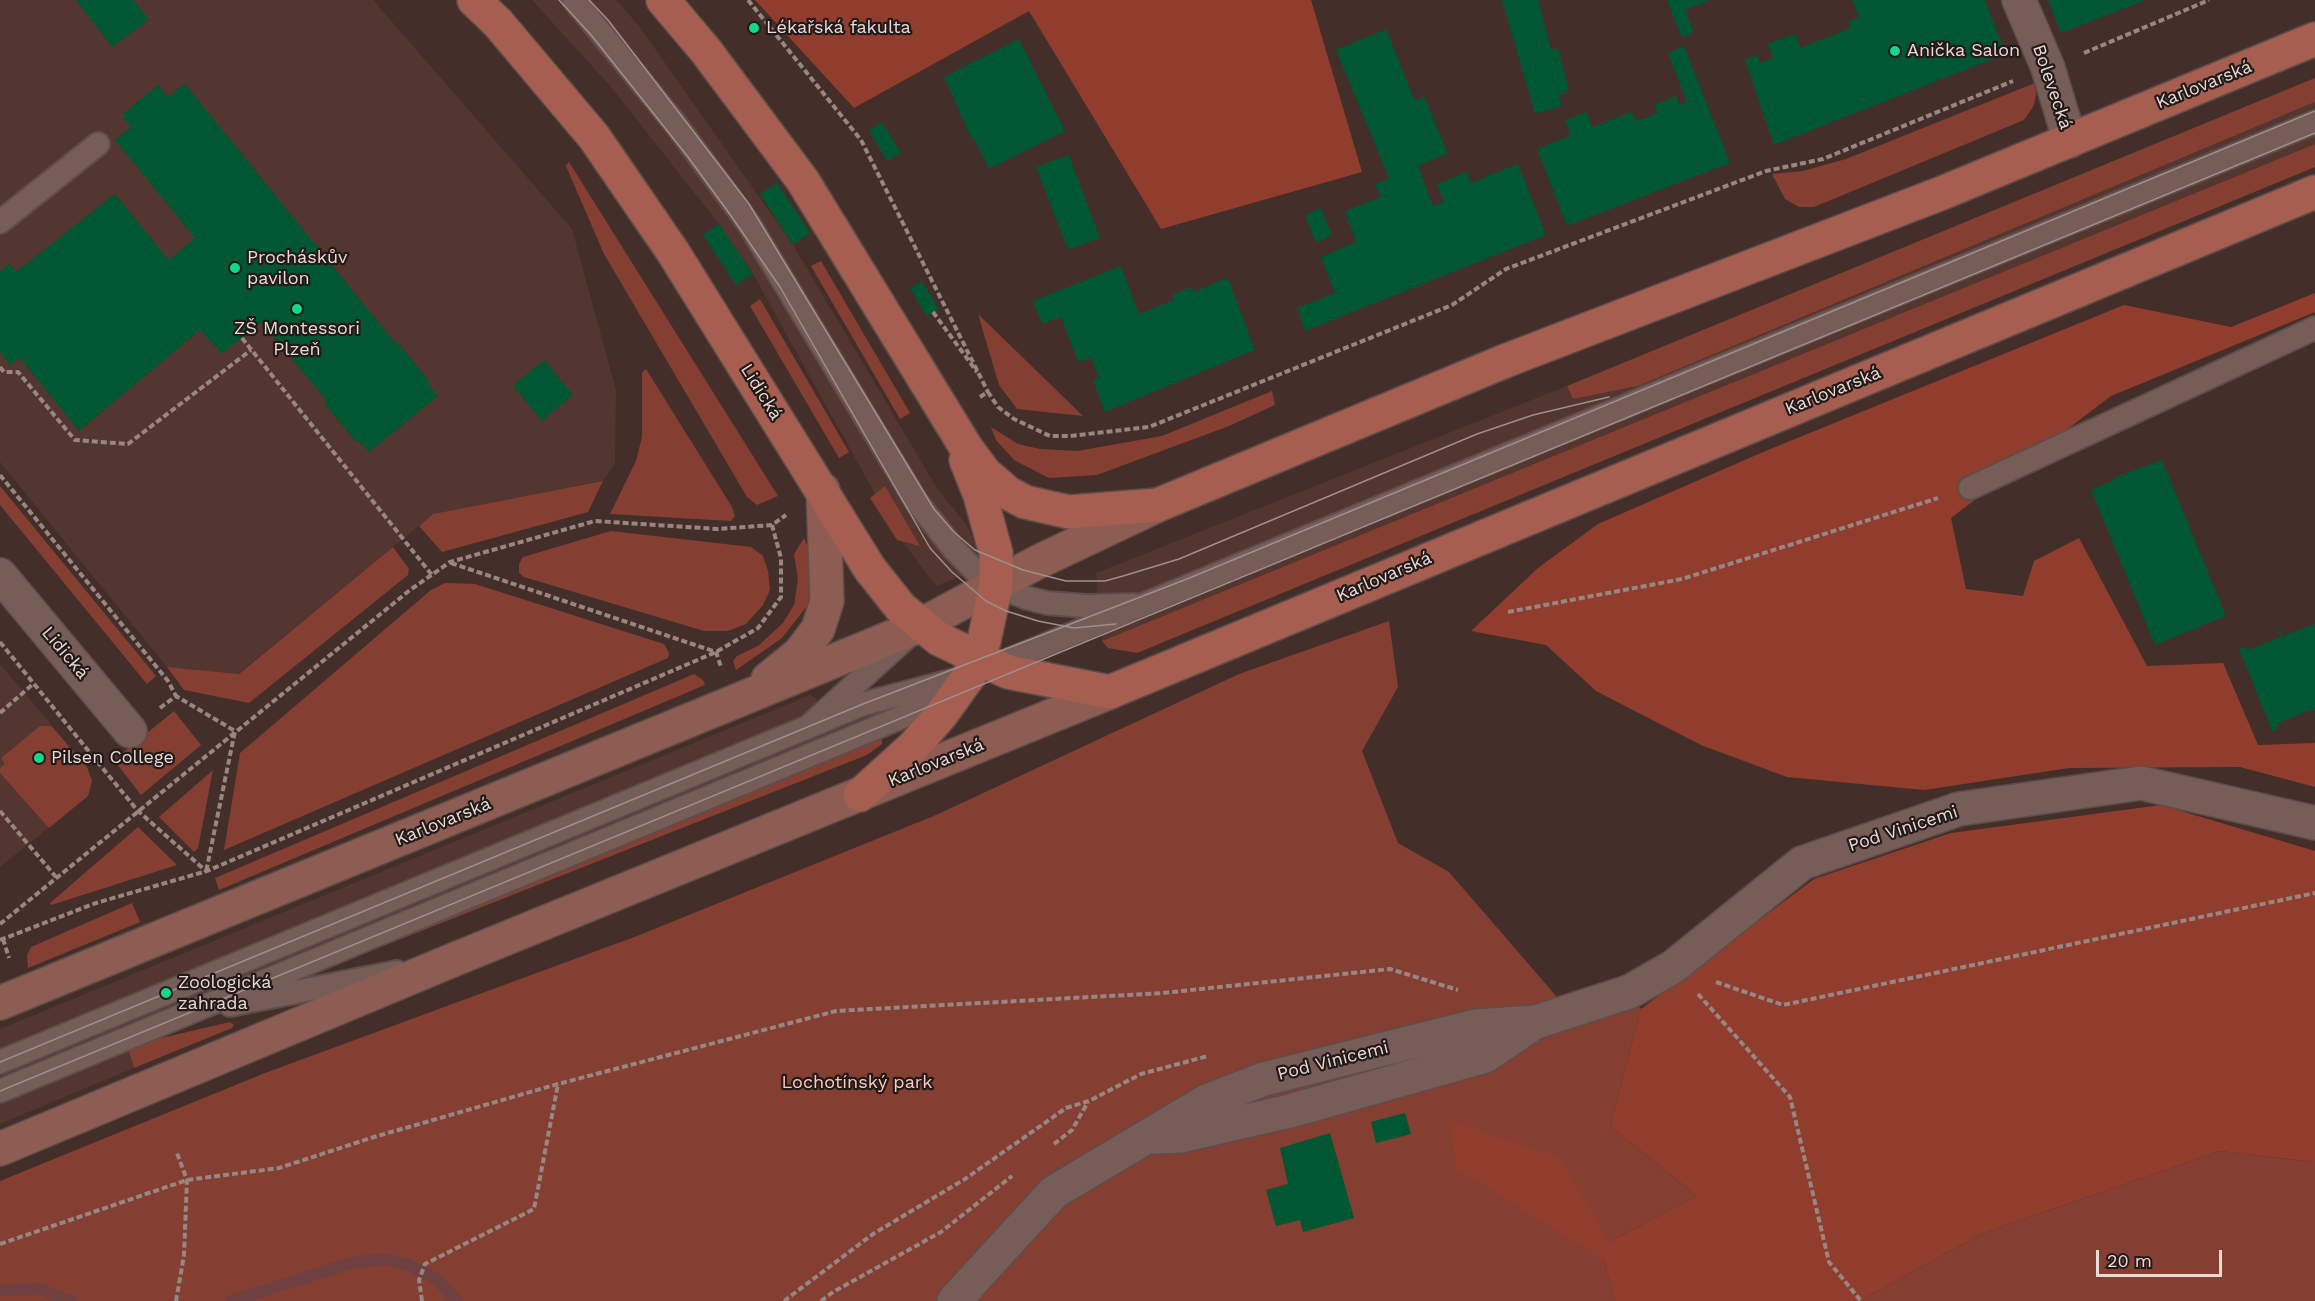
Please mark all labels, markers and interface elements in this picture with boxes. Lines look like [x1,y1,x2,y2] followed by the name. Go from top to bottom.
[766,17,911,39] place label: Lékařská fakulta
[747,21,761,35] marker: Lékařská fakulta
[1907,40,2020,62] place label: Anička Salon
[2027,42,2077,132] street label: Bolevecká
[1888,44,1902,58] marker: Anička Salon
[2153,56,2255,114] street label: Karlovarská
[247,247,347,290] place label: Procháskův pavilon
[228,261,242,275] marker: Procháskův pavilon
[290,302,304,316] marker: ZŠ Montessori Plzeň
[234,318,360,360] place label: ZŠ Montessori Plzeň
[735,360,787,424] street label: Lidická
[1782,362,1884,420] street label: Karlovarská
[1333,547,1435,607] street label: Karlovarská
[37,622,93,684] street label: Lidická
[885,734,987,792] street label: Karlovarská
[51,747,174,769] place label: Pilsen College
[32,751,46,765] marker: Pilsen College
[392,793,494,851] street label: Karlovarská
[1846,801,1960,857] street label: Pod Vinicemi
[178,972,271,1014] place label: Zoologická zahrada
[159,986,173,1000] marker: Zoologická zahrada
[1275,1037,1391,1085] street label: Pod Vinicemi
[782,1072,932,1094] park label: Lochotínský park
[2099,1238,2225,1276] scale bar
[2107,1250,2152,1271] text: 20 m

